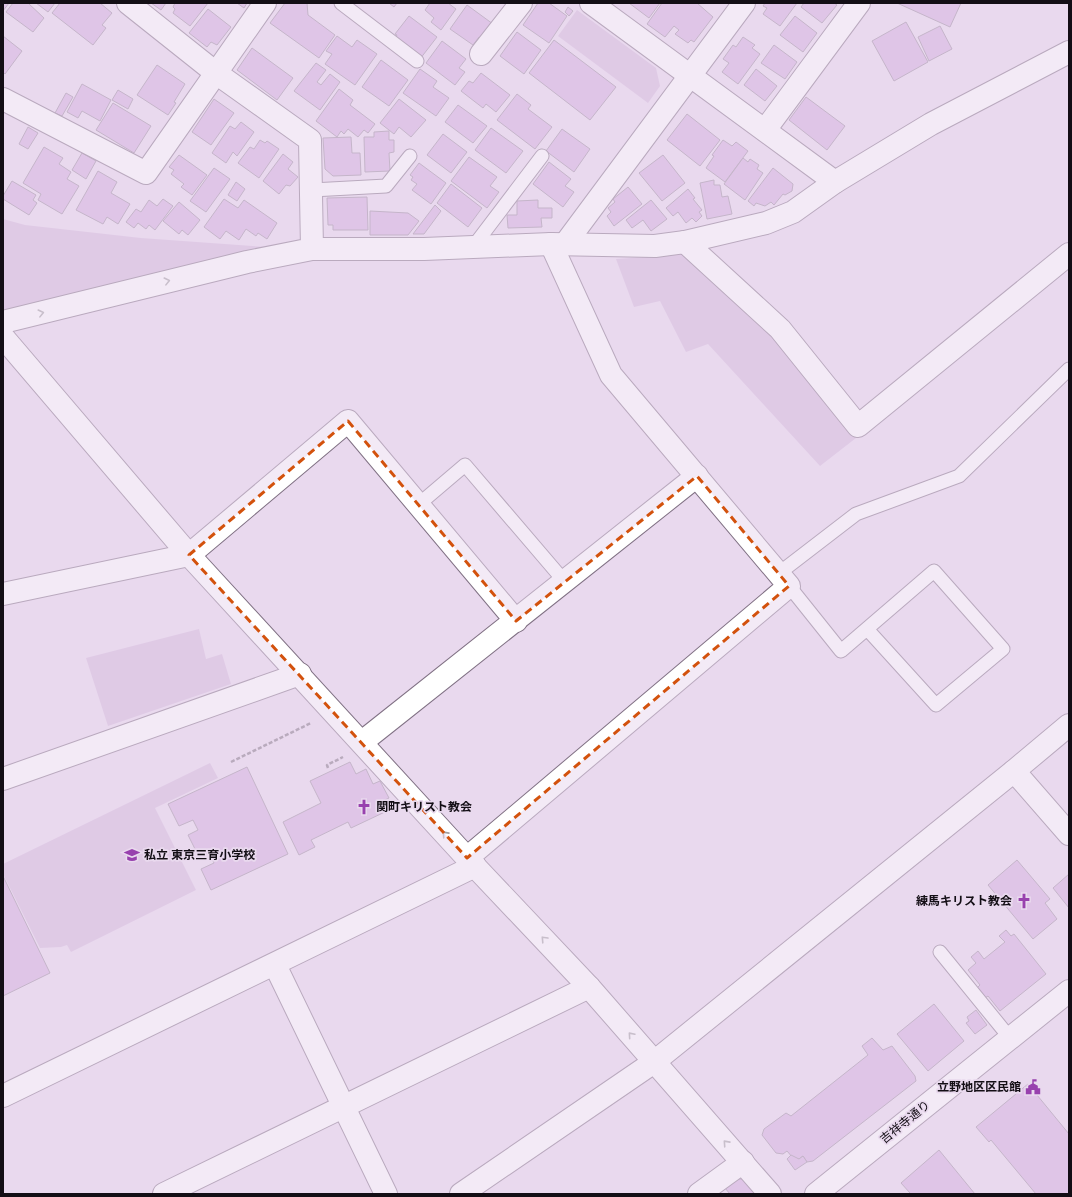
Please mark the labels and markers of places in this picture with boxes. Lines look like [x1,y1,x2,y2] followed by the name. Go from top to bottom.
[355,798,373,816] church icon: 関町キリスト教会
[376,799,472,814] place label: 関町キリスト教会
[123,846,141,864] school or university icon: 私立 東京三育小学校
[144,847,255,862] place label: 私立 東京三育小学校
[1015,892,1033,910] church icon: 練馬キリスト教会
[916,893,1012,908] place label: 練馬キリスト教会
[1024,1078,1042,1096] public building icon: 立野地区区民館
[937,1079,1021,1094] place label: 立野地区区民館

